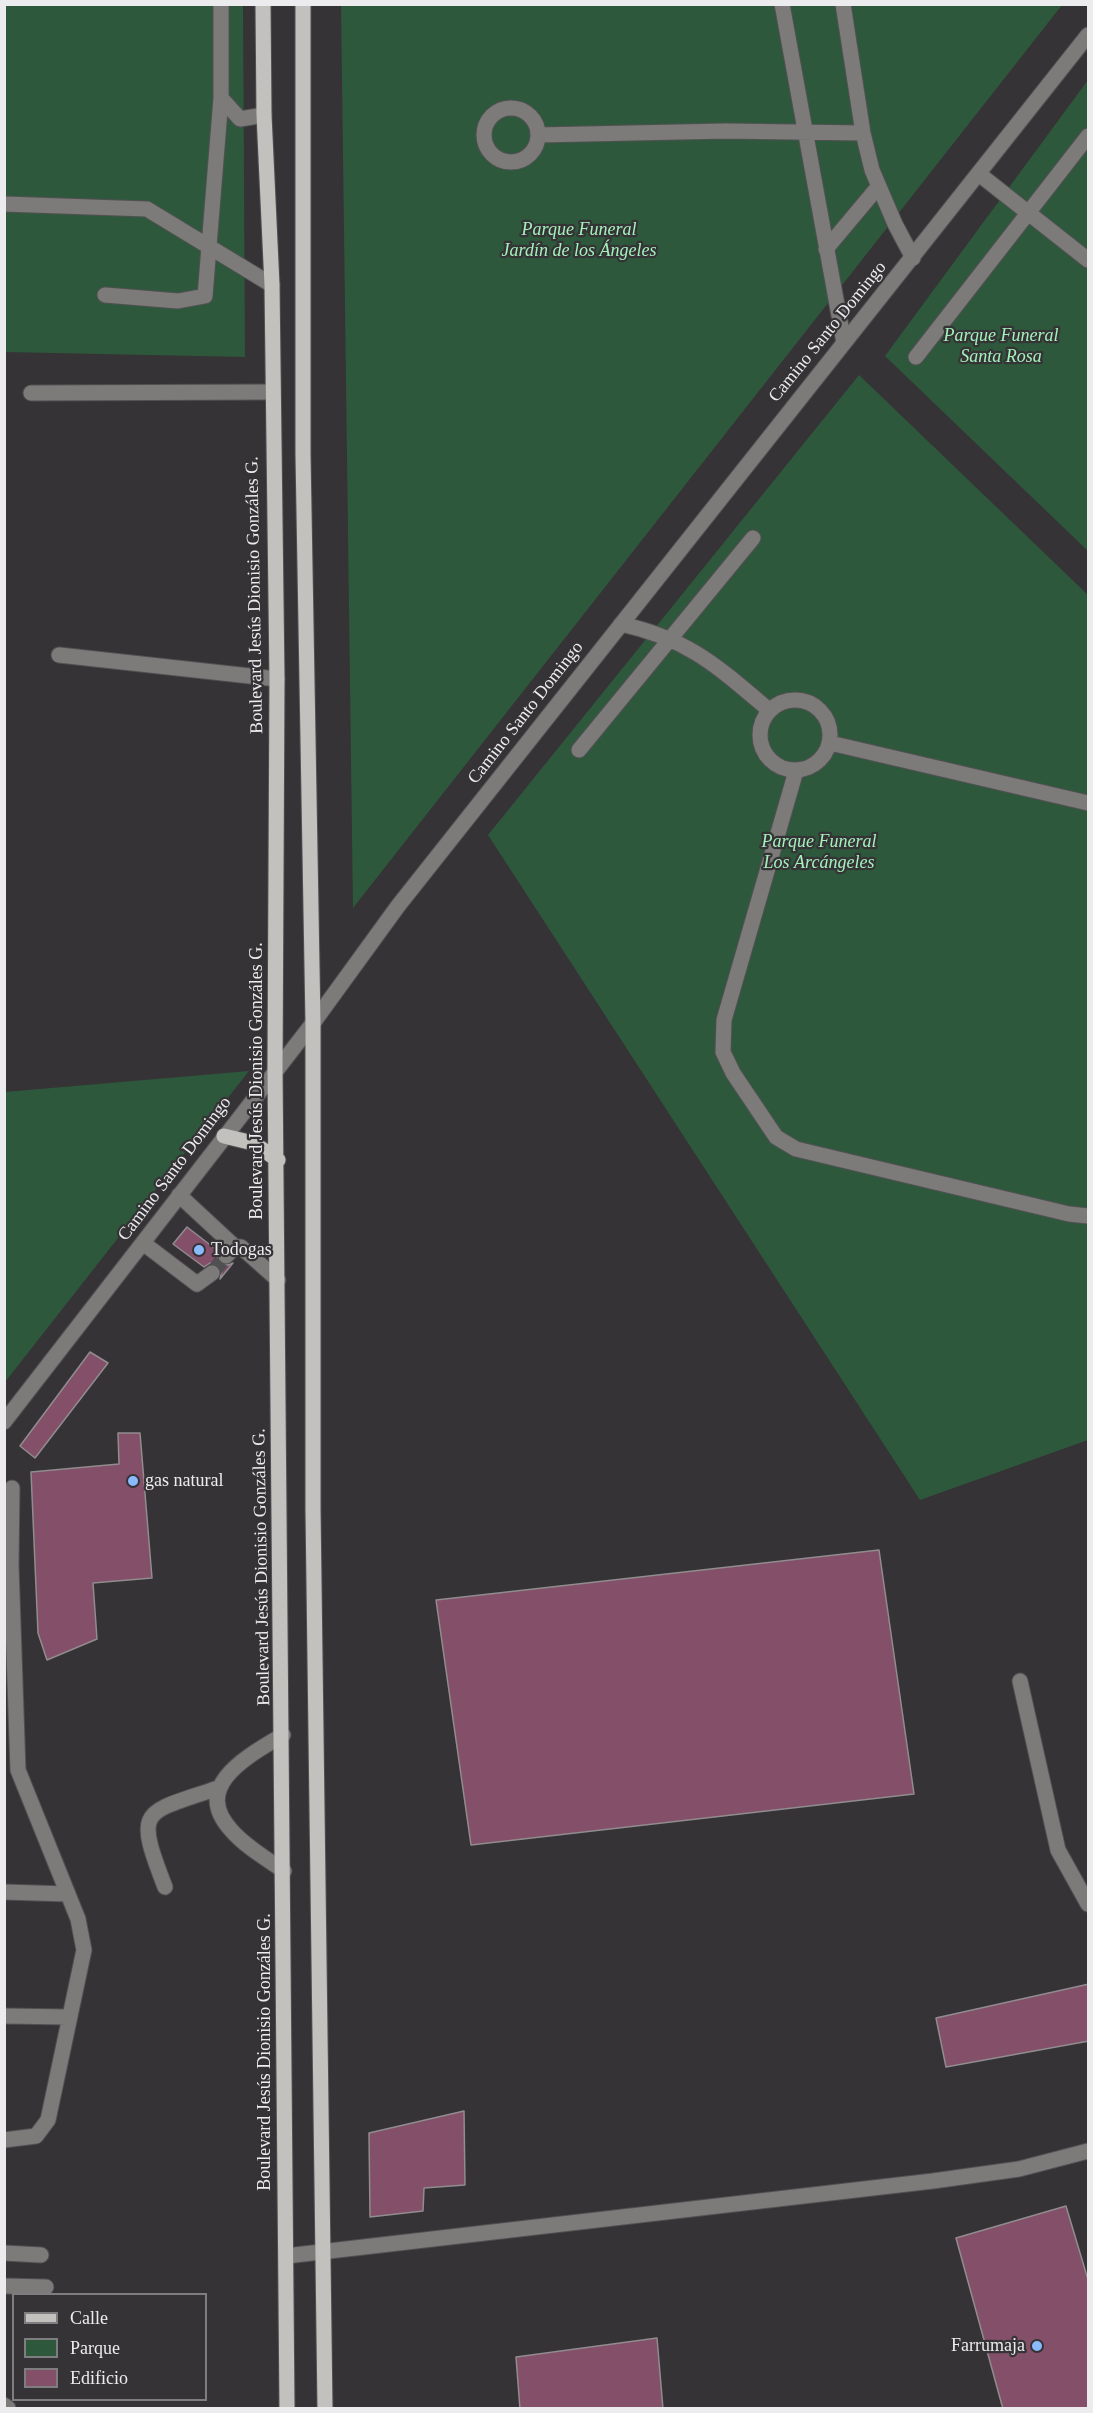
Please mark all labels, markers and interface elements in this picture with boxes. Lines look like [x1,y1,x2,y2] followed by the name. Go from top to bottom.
[502,219,656,262] park label: Parque Funeral Jardín de los Ángeles
[765,257,891,407] street label: Camino Santo Domingo
[944,325,1058,368] park label: Parque Funeral Santa Rosa
[242,456,268,734] street label: Boulevard Jesús Dionisio Gonzáles G.
[464,637,588,789] street label: Camino Santo Domingo
[762,831,876,874] park label: Parque Funeral Los Arcángeles
[246,942,268,1220] street label: Boulevard Jesús Dionisio Gonzáles G.
[114,1093,236,1245] street label: Camino Santo Domingo
[211,1239,272,1261] place label: Todogas
[192,1243,206,1257] marker: Todogas
[249,1428,275,1706] street label: Boulevard Jesús Dionisio Gonzáles G.
[145,1470,223,1492] place label: gas natural
[126,1474,140,1488] marker: gas natural
[254,1913,276,2191] street label: Boulevard Jesús Dionisio Gonzáles G.
[12,2293,207,2401] legend
[70,2308,108,2328] text: Calle
[951,2335,1025,2357] place label: Farrumaja
[70,2338,120,2358] text: Parque
[1030,2339,1044,2353] marker: Farrumaja
[70,2368,128,2388] text: Edificio

